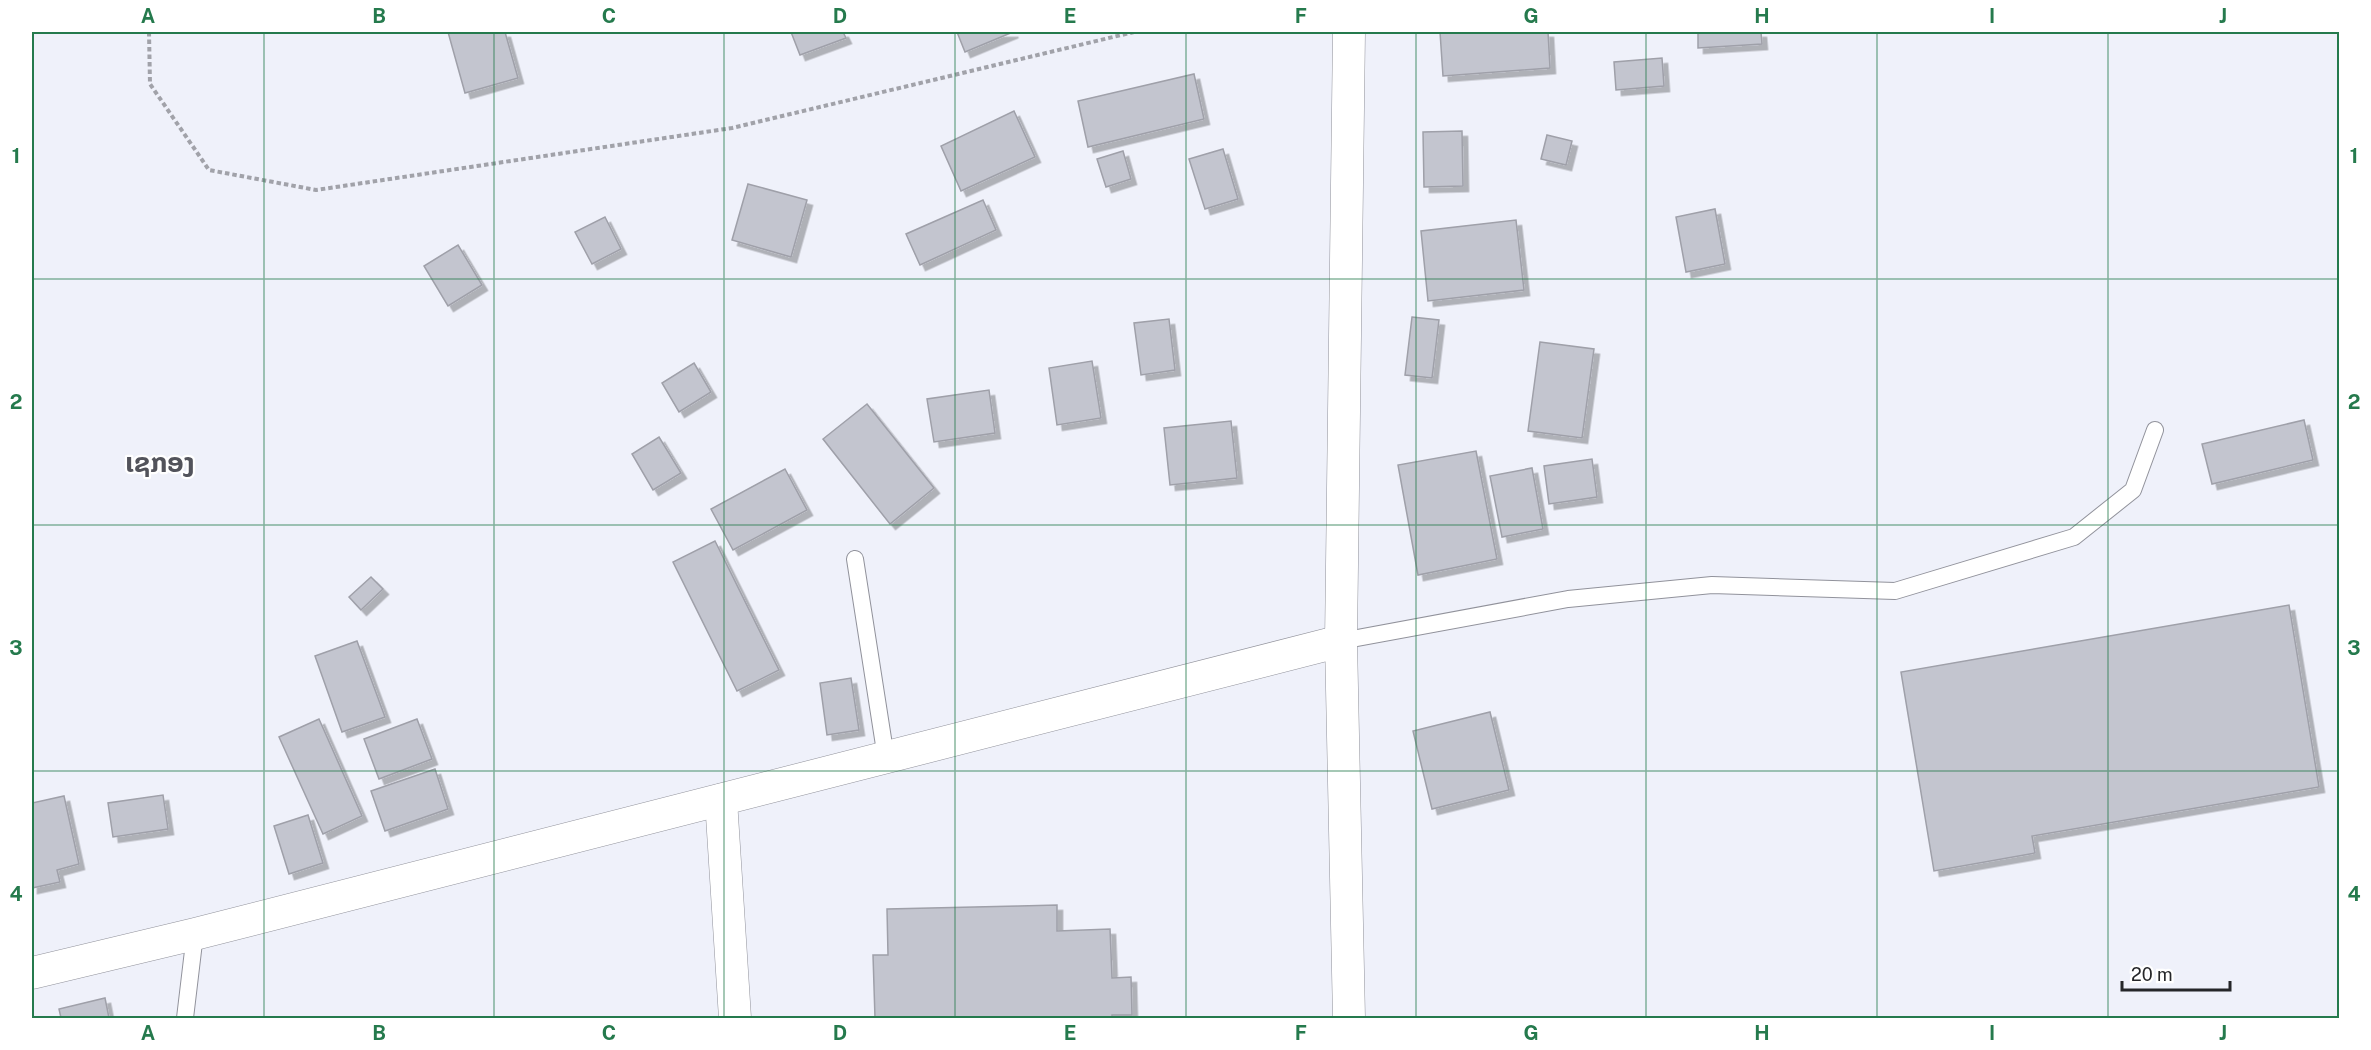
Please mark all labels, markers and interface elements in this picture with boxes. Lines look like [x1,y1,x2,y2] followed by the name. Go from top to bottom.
[141,4,155,28] text: A
[372,4,386,28] text: B
[602,4,616,28] text: C
[833,4,847,28] text: D
[1064,4,1076,28] text: E
[1295,4,1307,28] text: F
[1523,4,1539,28] text: G
[1754,4,1770,28] text: H
[1989,4,1995,28] text: I
[2219,4,2227,28] text: J
[12,144,20,168] text: 1
[2350,144,2358,168] text: 1
[10,390,22,414] text: 2
[2348,390,2360,414] text: 2
[126,446,194,478] district label: ເຊກອງ
[9,636,23,660] text: 3
[2347,636,2361,660] text: 3
[9,882,23,906] text: 4
[2347,882,2361,906] text: 4
[2122,954,2230,992] scale bar
[2131,964,2173,985] text: 20 m
[141,1021,155,1045] text: A
[372,1021,386,1045] text: B
[602,1021,616,1045] text: C
[833,1021,847,1045] text: D
[1064,1021,1076,1045] text: E
[1295,1021,1307,1045] text: F
[1523,1021,1539,1045] text: G
[1754,1021,1770,1045] text: H
[1989,1021,1995,1045] text: I
[2219,1021,2227,1045] text: J

